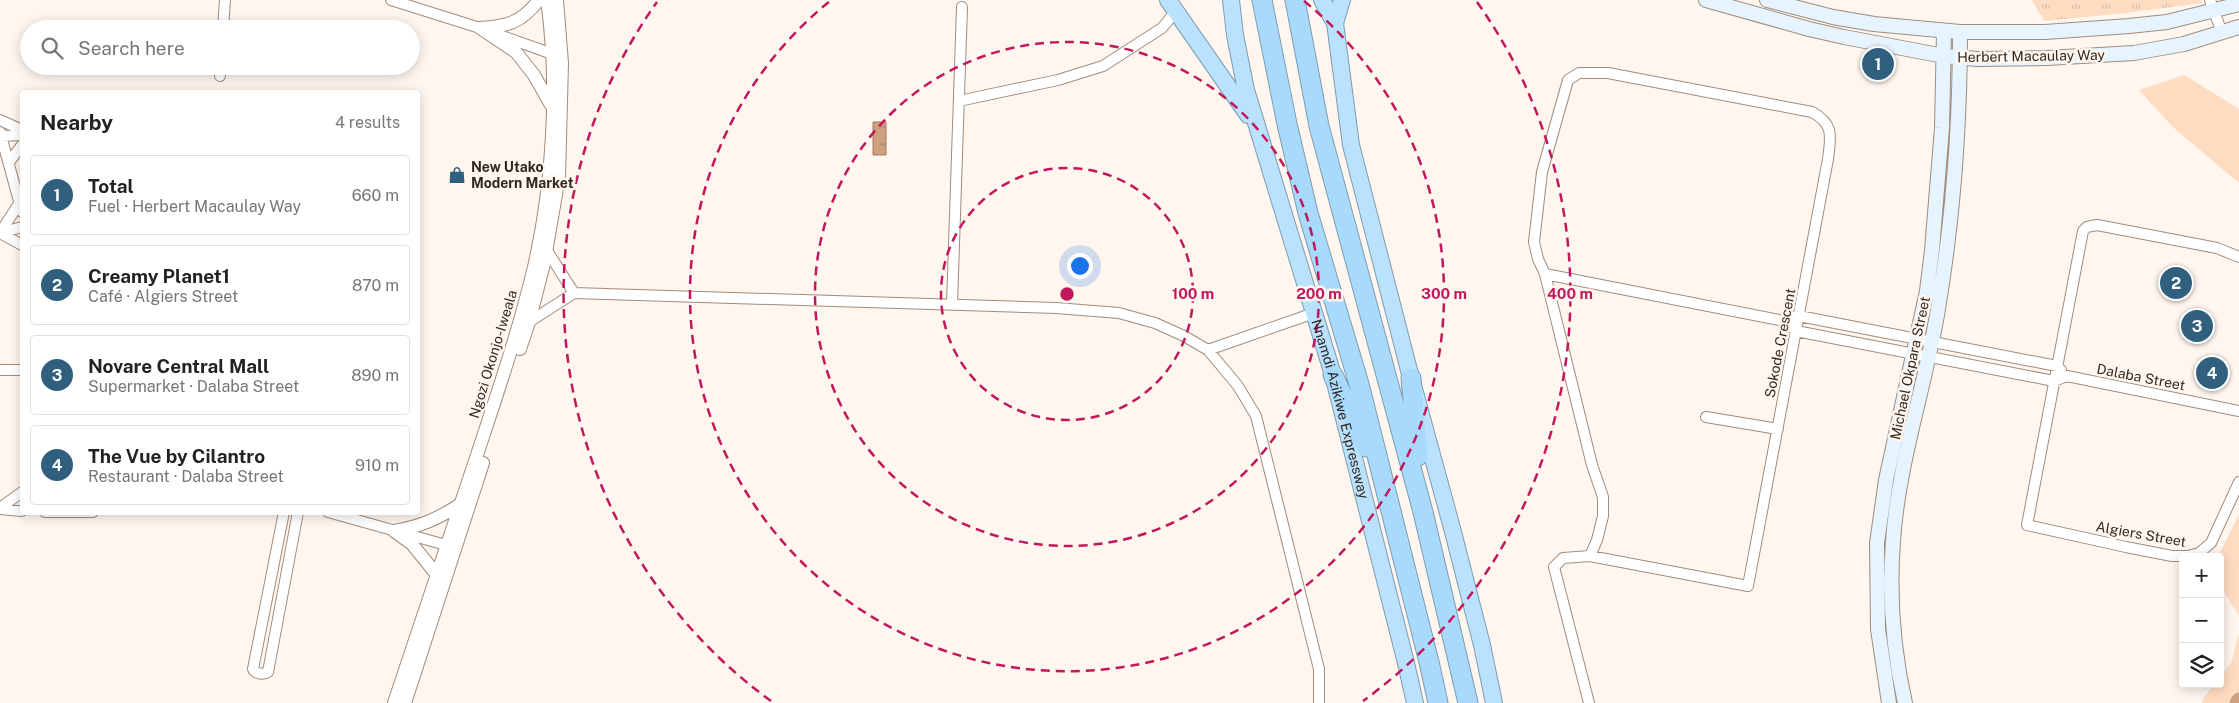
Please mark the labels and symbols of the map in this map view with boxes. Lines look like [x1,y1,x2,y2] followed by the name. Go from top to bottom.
[1862,45,1894,83] pin: 1
[1957,47,2106,65] street label: Herbert Macaulay Way
[471,159,574,191] place label: New Utako Modern Market
[447,165,467,185] shop icon: New Utako Modern Market
[1067,253,1093,279] your location
[2160,264,2192,302] pin: 2
[1058,285,1076,303] centre of rings
[1172,285,1214,302] text: 100 m
[1296,285,1342,302] text: 200 m
[1421,285,1467,302] text: 300 m
[1547,285,1593,302] text: 400 m
[1762,287,1798,399] street label: Sokode Crescent
[466,288,520,420] street label: Ngozi Okonjo-Iweala
[1887,295,1933,441] street label: Michael Okpara Street
[2181,307,2213,345] pin: 3
[1308,317,1372,501] street label: Nnamdi Azikiwe Expressway
[2196,354,2228,392] pin: 4
[2095,361,2187,393] street label: Dalaba Street
[2095,518,2187,550] street label: Algiers Street

